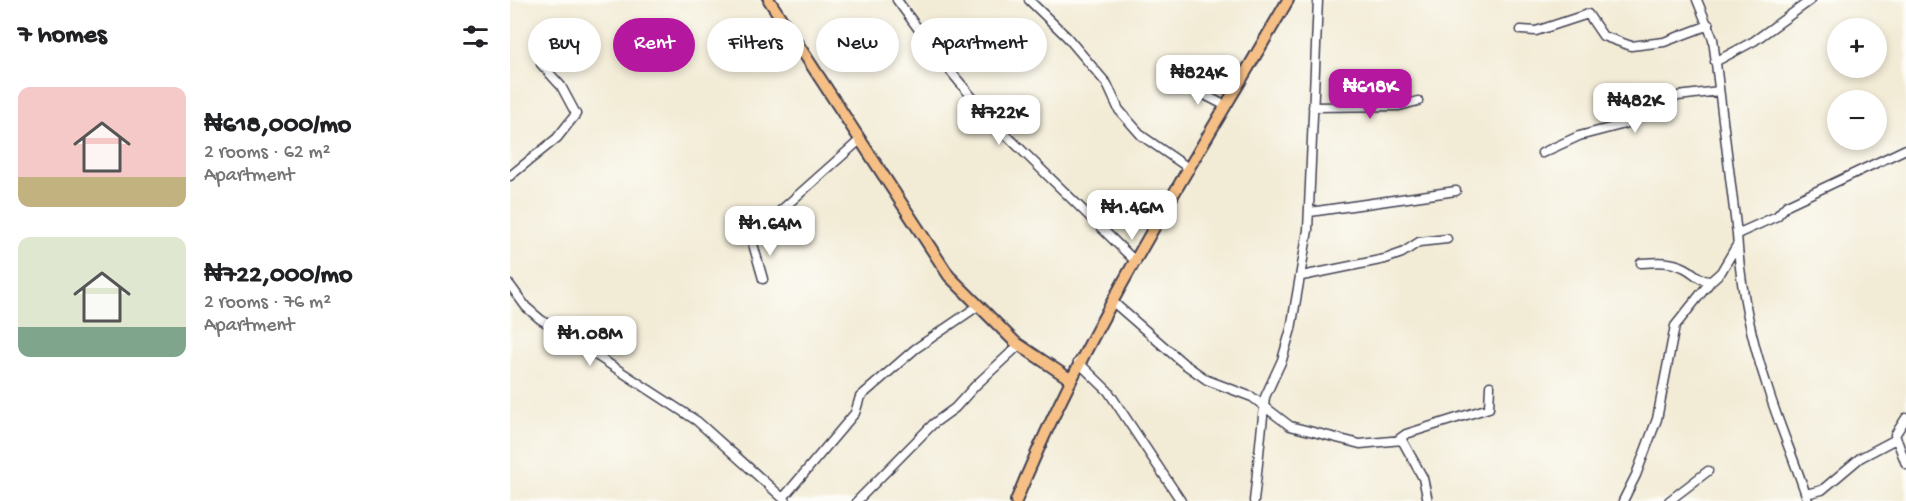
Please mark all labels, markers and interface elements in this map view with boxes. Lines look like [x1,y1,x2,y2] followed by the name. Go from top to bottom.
[528,18,601,72] chip: Buy
[613,18,695,72] chip: Rent
[707,18,804,72] chip: Filters
[816,18,899,72] chip: New
[911,18,1047,72] chip: Apartment
[1827,18,1887,150] map controls
[1827,18,1887,78] button: +
[459,20,492,53] icon: filters
[18,21,107,52] text: 7 homes
[1156,55,1240,106] pin: ₦824K
[1170,63,1226,86] text: ₦824K
[1328,69,1412,120] pin: ₦618K
[1343,77,1397,100] text: ₦618K
[1593,83,1677,134] pin: ₦482K
[1827,90,1887,150] button: −
[1607,91,1663,114] text: ₦482K
[957,95,1041,146] pin: ₦722K
[971,103,1027,126] text: ₦722K
[66,111,138,183] icon: home
[204,111,351,142] text: ₦618,000/mo
[204,142,331,165] text: 2 rooms · 62 m²
[204,165,294,188] text: Apartment
[1083,190,1181,241] pin: ₦1.46M
[1101,198,1163,221] text: ₦1.46M
[721,206,819,257] pin: ₦1.64M
[739,214,801,237] text: ₦1.64M
[66,261,138,333] icon: home
[204,261,352,292] text: ₦722,000/mo
[204,292,331,315] text: 2 rooms · 76 m²
[204,315,294,338] text: Apartment
[541,316,639,367] pin: ₦1.08M
[558,324,623,347] text: ₦1.08M

